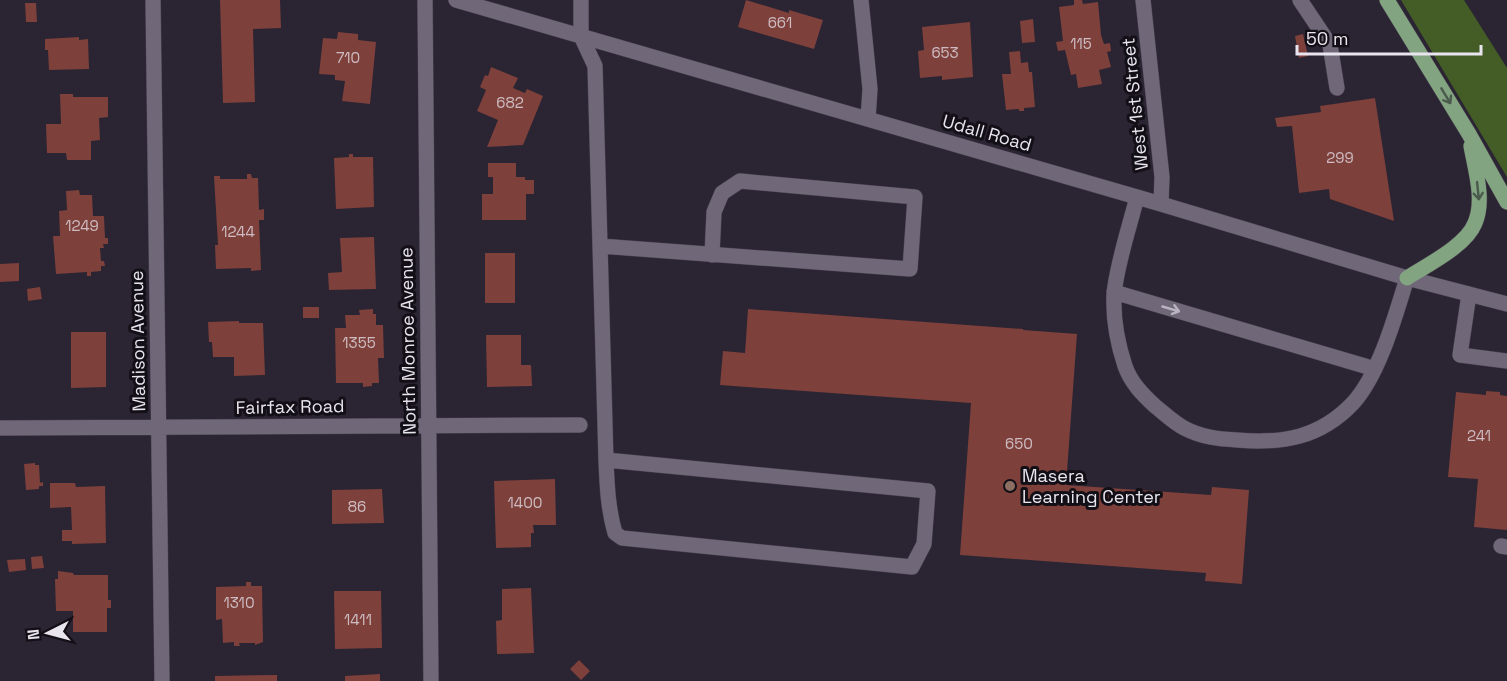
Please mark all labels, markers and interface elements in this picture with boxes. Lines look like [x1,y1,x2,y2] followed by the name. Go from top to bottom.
[768,13,792,32] house number: 661
[1297,18,1482,56] scale bar
[1306,27,1348,50] text: 50 m
[1070,34,1092,53] house number: 115
[1116,37,1153,171] street label: West 1st Street
[931,43,959,62] house number: 653
[336,48,360,67] house number: 710
[1441,87,1453,104] one-way arrow
[496,93,524,112] house number: 682
[940,109,1034,156] street label: Udall Road
[1326,148,1354,167] house number: 299
[1473,181,1484,201] one-way arrow
[65,216,99,235] house number: 1249
[221,222,255,241] house number: 1244
[394,247,421,435] street label: North Monroe Avenue
[125,270,150,412] street label: Madison Avenue
[1161,304,1180,315] one-way arrow
[342,333,376,352] house number: 1355
[235,394,345,419] street label: Fairfax Road
[1467,426,1491,445] house number: 241
[1005,434,1033,453] house number: 650
[1022,464,1161,508] place label: Masera Learning Center
[1003,479,1017,493] marker: Masera Learning Center
[508,493,542,512] house number: 1400
[348,497,366,516] house number: 86
[224,593,255,612] house number: 1310
[18,603,78,663] north arrow
[344,610,372,629] house number: 1411
[23,628,45,641] text: N

